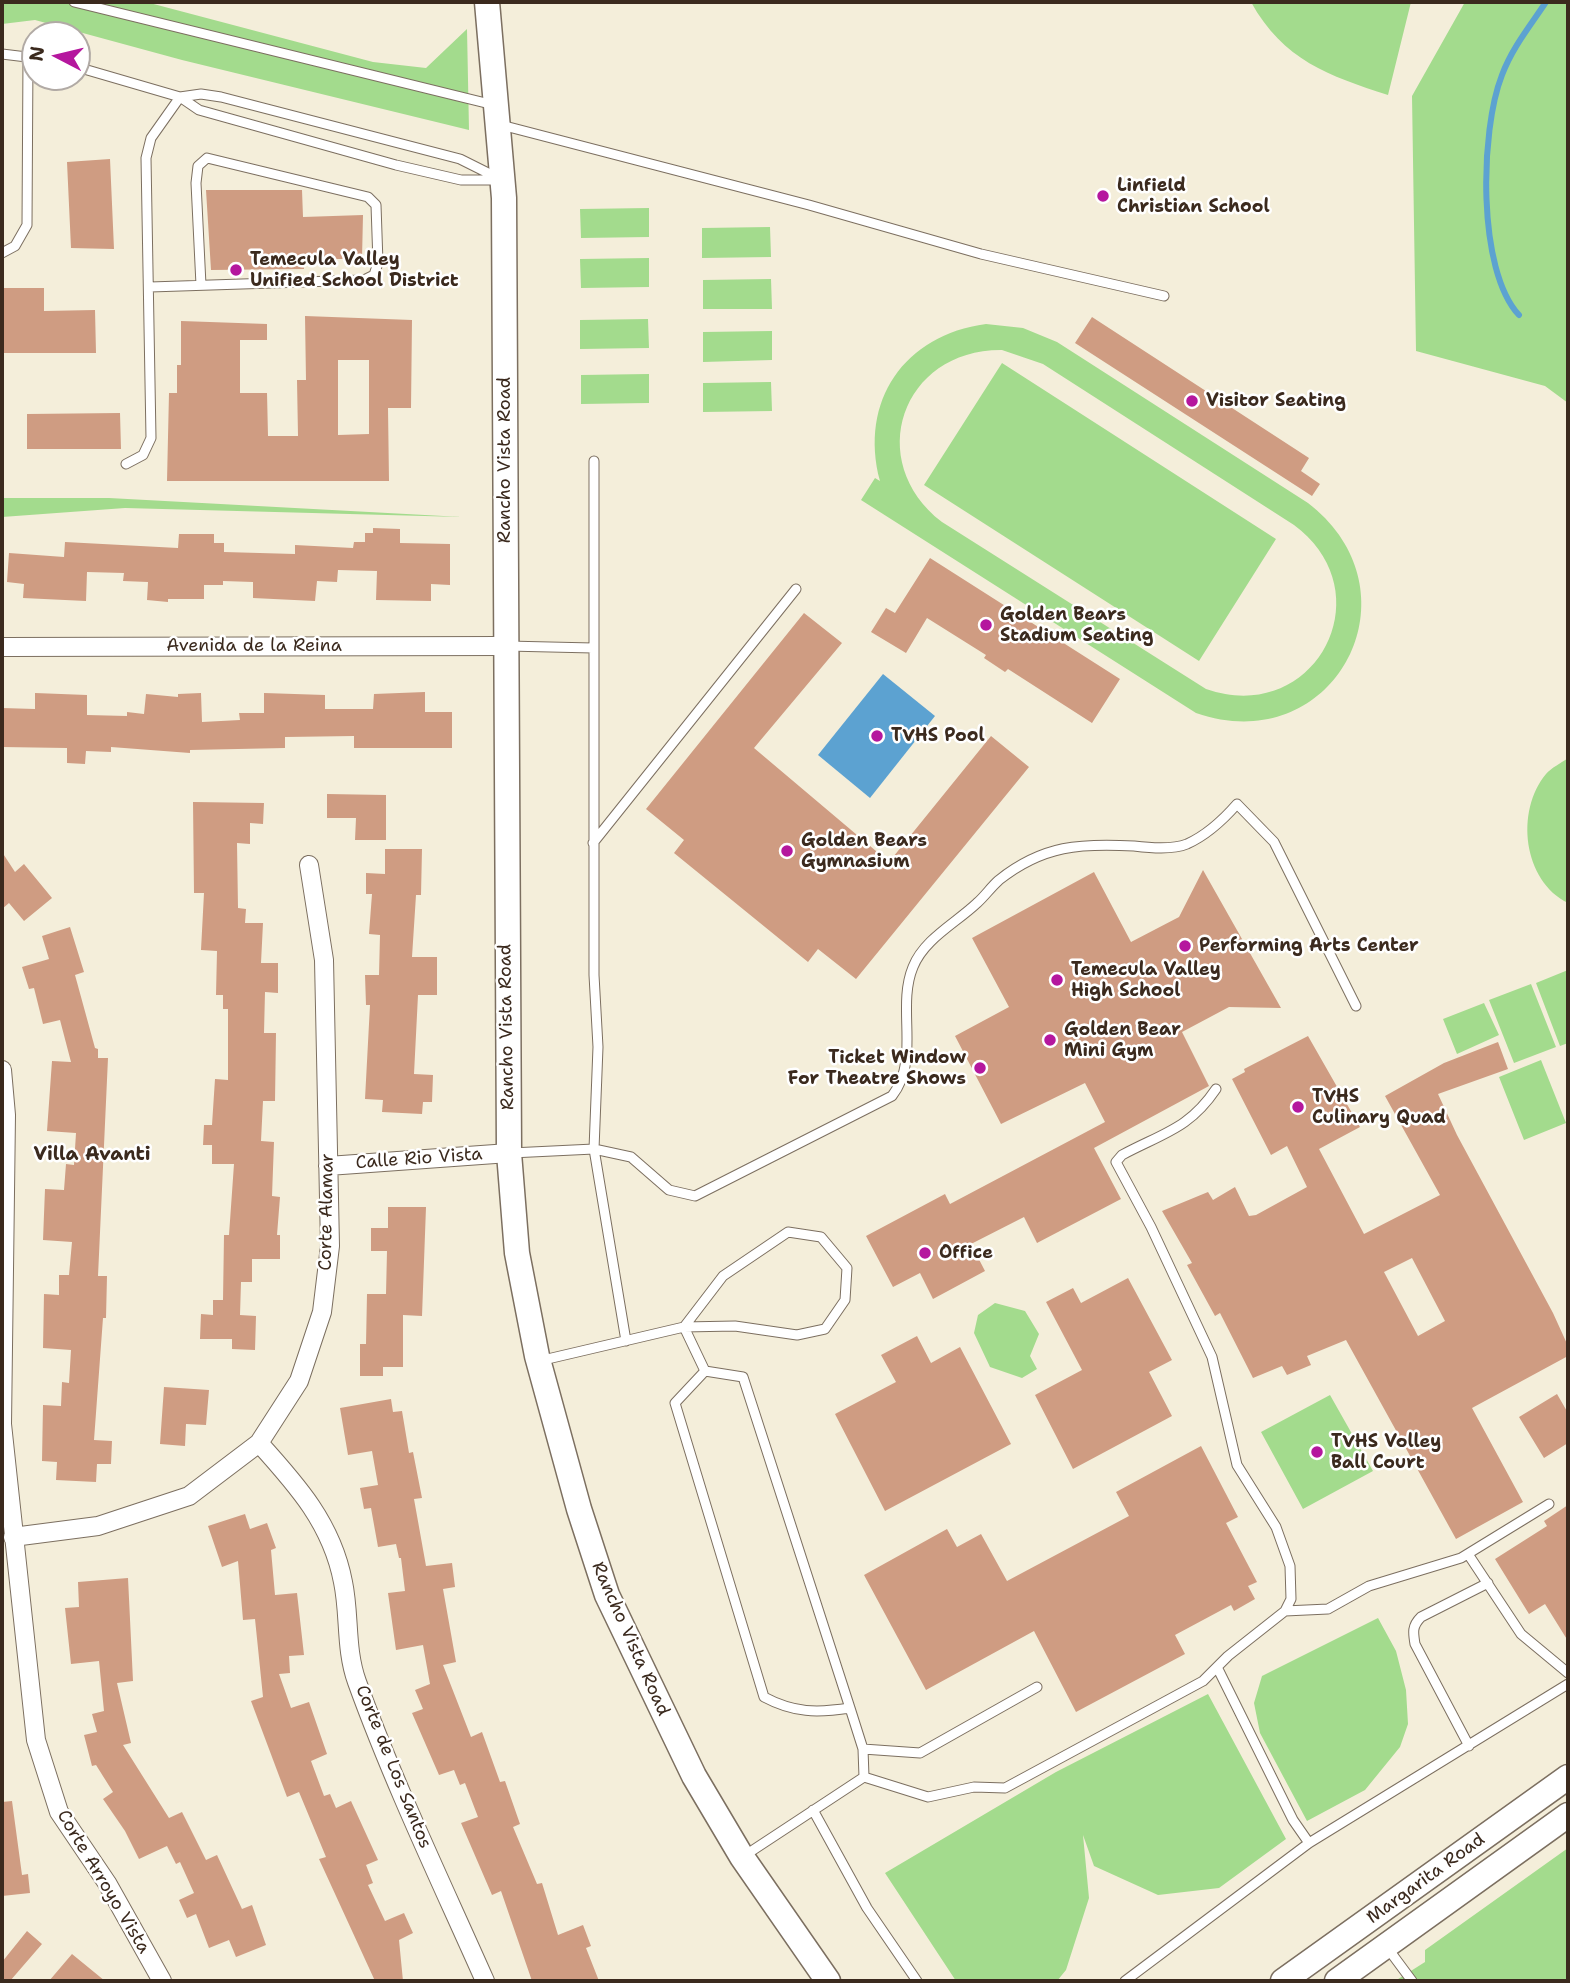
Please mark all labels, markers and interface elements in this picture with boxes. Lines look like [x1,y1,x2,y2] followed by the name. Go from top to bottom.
[21,21,91,91] north arrow
[23,45,50,63] text: N
[1117,175,1270,218] place label: Linfield Christian School
[1095,188,1111,204] marker: Linfield Christian School
[250,249,459,292] place label: Temecula Valley Unified School District
[228,262,244,278] marker: Temecula Valley Unified School District
[494,377,516,543] street label: Rancho Vista Road
[1206,390,1346,412] place label: Visitor Seating
[1184,393,1200,409] marker: Visitor Seating
[1000,604,1153,646] place label: Golden Bears Stadium Seating
[978,617,994,633] marker: Golden Bears Stadium Seating
[166,635,342,657] street label: Avenida de la Reina
[891,725,985,747] place label: TVHS Pool
[869,728,885,744] marker: TVHS Pool
[801,830,927,872] place label: Golden Bears Gymnasium
[779,843,795,859] marker: Golden Bears Gymnasium
[1199,935,1419,957] place label: Performing Arts Center
[1177,938,1193,954] marker: Performing Arts Center
[495,944,519,1110] street label: Rancho Vista Road
[1071,959,1221,1002] place label: Temecula Valley High School
[1049,972,1065,988] marker: Temecula Valley High School
[1064,1019,1181,1062] place label: Golden Bear Mini Gym
[1042,1032,1058,1048] marker: Golden Bear Mini Gym
[788,1047,966,1090] place label: Ticket Window For Theatre Shows
[972,1060,988,1076] marker: Ticket Window For Theatre Shows
[1312,1086,1446,1128] place label: TVHS Culinary Quad
[1290,1099,1306,1115] marker: TVHS Culinary Quad
[33,1144,151,1166] district label: Villa Avanti
[355,1144,483,1174] street label: Calle Rio Vista
[315,1153,339,1271] street label: Corte Alamar
[939,1242,993,1264] place label: Office
[917,1245,933,1261] marker: Office
[1331,1431,1441,1474] place label: TVHS Volley Ball Court
[1309,1444,1325,1460] marker: TVHS Volley Ball Court
[586,1559,674,1719] street label: Rancho Vista Road
[350,1682,436,1852] street label: Corte de Los Santos
[52,1806,154,1958] street label: Corte Arroyo Vista
[1363,1829,1489,1929] street label: Margarita Road

